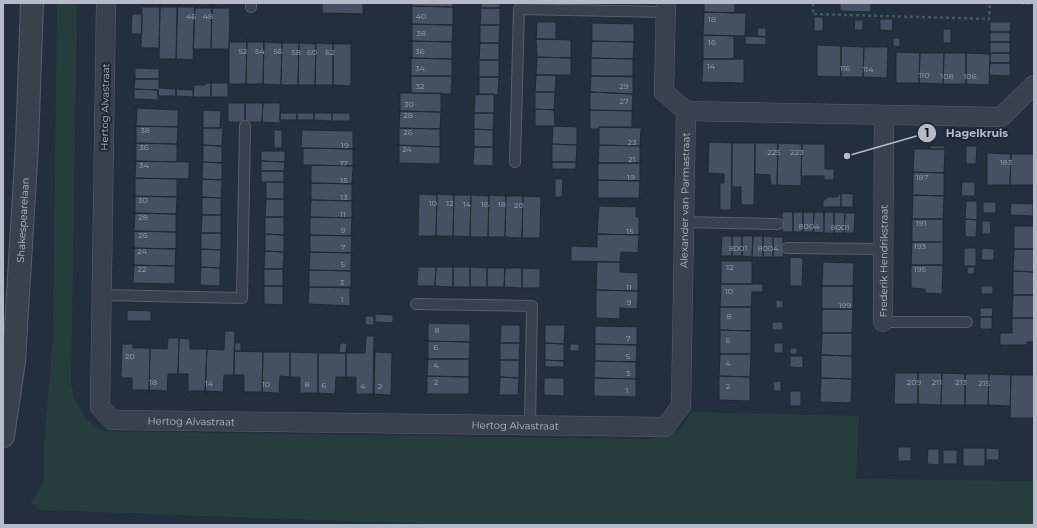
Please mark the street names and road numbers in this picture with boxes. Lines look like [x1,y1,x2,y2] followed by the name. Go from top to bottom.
[98,63,112,151] street label: Hertog Alvastraat
[677,132,692,268] street label: Alexander van Parmastraat
[13,177,31,263] street label: Shakespearelaan
[877,205,890,317] street label: Frederik Hendrikstraat
[147,414,235,428] street label: Hertog Alvastraat
[471,418,559,432] street label: Hertog Alvastraat

